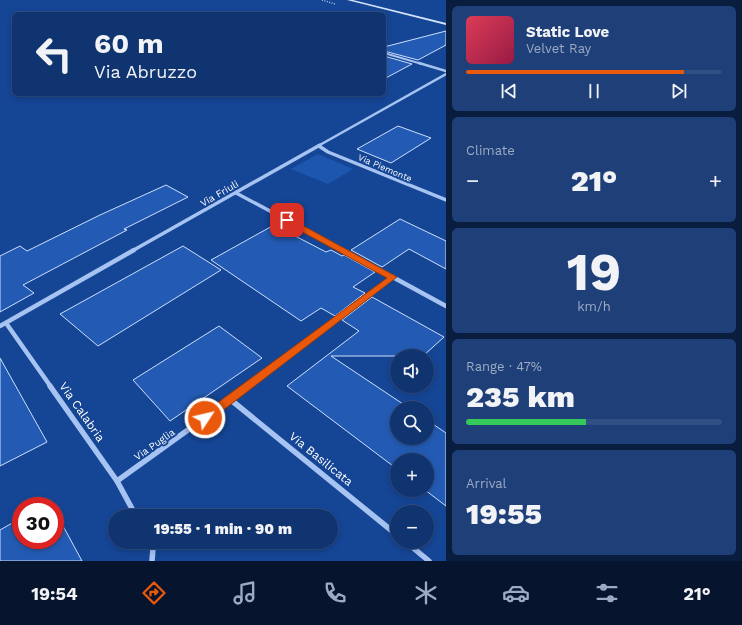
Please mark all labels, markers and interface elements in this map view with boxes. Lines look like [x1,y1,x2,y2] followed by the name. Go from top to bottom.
[526,23,609,41] text: Static Love
[94,27,164,60] text: 60 m
[28,28,80,80] icon: left
[526,41,591,56] text: Velvet Ray
[94,61,197,82] text: Via Abruzzo
[498,80,520,102] icon: previous
[583,80,605,102] icon: pause
[668,80,690,102] icon: next
[466,143,515,158] text: Climate
[356,152,414,184] street label: Via Piemonte
[571,163,617,198] text: 21°
[466,168,479,193] text: −
[709,168,722,193] text: +
[198,178,240,209] street label: Via Friuli
[270,203,304,237] pin
[276,209,298,231] icon: arrive
[567,242,621,303] text: 19
[577,299,611,314] text: km/h
[390,349,434,549] map controls
[390,349,434,393] button: sound
[466,359,542,374] text: Range · 47%
[466,379,575,414] text: 235 km
[56,380,108,445] street label: Via Calabria
[184,397,226,439] position arrow
[390,401,434,445] button: search
[132,426,177,462] street label: Via Puglia
[286,429,356,489] street label: Via Basilicata
[390,453,434,497] button: +
[466,476,507,491] text: Arrival
[466,496,542,531] text: 19:55
[12,497,64,549] speed limit sign: 30
[390,505,434,549] button: −
[154,520,292,538] text: 19:55 · 1 min · 90 m
[140,579,168,607] icon: directions
[231,579,259,607] icon: music
[321,579,349,607] icon: phone
[412,579,440,607] icon: climate
[502,579,530,607] icon: car
[593,579,621,607] icon: filters
[31,583,78,604] text: 19:54
[683,583,711,604] text: 21°

